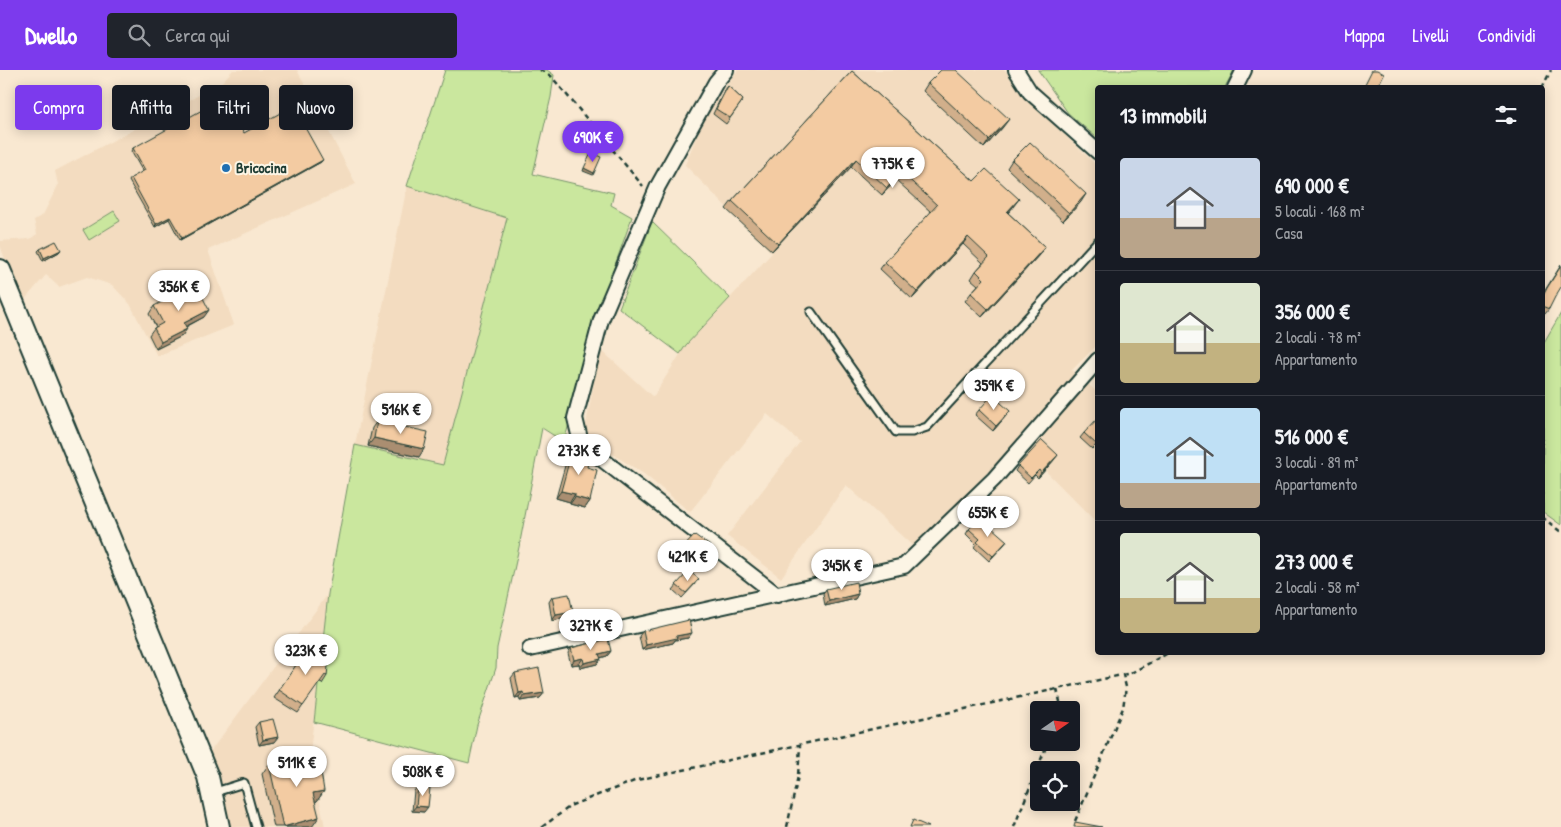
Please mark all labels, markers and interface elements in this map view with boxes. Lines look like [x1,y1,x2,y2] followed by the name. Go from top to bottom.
[107,13,457,58] search box
[25,19,77,51] text: Dwello
[125,21,153,49] icon: search
[165,22,230,48] text: Cerca qui
[1344,23,1385,48] text: Mappa
[1413,23,1449,48] text: Livelli
[1477,23,1536,48] text: Condividi
[15,85,102,130] chip: Compra
[112,85,190,130] chip: Affitta
[200,85,269,130] chip: Filtri
[279,85,353,130] chip: Nuovo
[1120,101,1207,130] text: 13 immobili
[1492,101,1520,129] icon: filters
[552,121,634,163] pin: 690K €
[573,126,613,148] text: 690K €
[852,146,934,189] pin: 775K €
[872,152,914,174] text: 775K €
[236,157,287,178] place label: Bricocina
[220,162,232,174] marker: Bricocina
[1275,171,1348,200] text: 690 000 €
[1160,178,1220,238] icon: home
[1275,200,1364,222] text: 5 locali · 168 m²
[1275,222,1302,244] text: Casa
[138,270,220,312] pin: 356K €
[159,275,199,297] text: 356K €
[1275,297,1350,326] text: 356 000 €
[1160,303,1220,363] icon: home
[1275,326,1361,348] text: 2 locali · 78 m²
[1275,348,1357,370] text: Appartamento
[953,368,1035,411] pin: 359K €
[974,374,1014,396] text: 359K €
[360,392,442,435] pin: 516K €
[382,398,420,420] text: 516K €
[1275,422,1348,451] text: 516 000 €
[1160,428,1220,488] icon: home
[538,434,620,476] pin: 273K €
[558,439,600,461] text: 273K €
[1275,451,1358,473] text: 3 locali · 89 m²
[1275,473,1357,495] text: Appartamento
[947,496,1029,538] pin: 655K €
[968,501,1008,523] text: 655K €
[647,540,729,582] pin: 421K €
[668,545,708,567] text: 421K €
[1275,547,1353,576] text: 273 000 €
[801,548,883,591] pin: 345K €
[1160,553,1220,613] icon: home
[822,554,862,576] text: 345K €
[1275,576,1360,598] text: 2 locali · 58 m²
[1275,598,1357,620] text: Appartamento
[550,608,632,651] pin: 327K €
[570,614,612,636] text: 327K €
[265,634,347,676] pin: 323K €
[285,639,327,661] text: 323K €
[1030,701,1080,751] north arrow
[1030,701,1080,811] map controls
[256,746,338,788] pin: 511K €
[278,751,316,773] text: 511K €
[382,754,464,797] pin: 508K €
[403,760,443,782] text: 508K €
[1030,761,1080,811] button: locate

